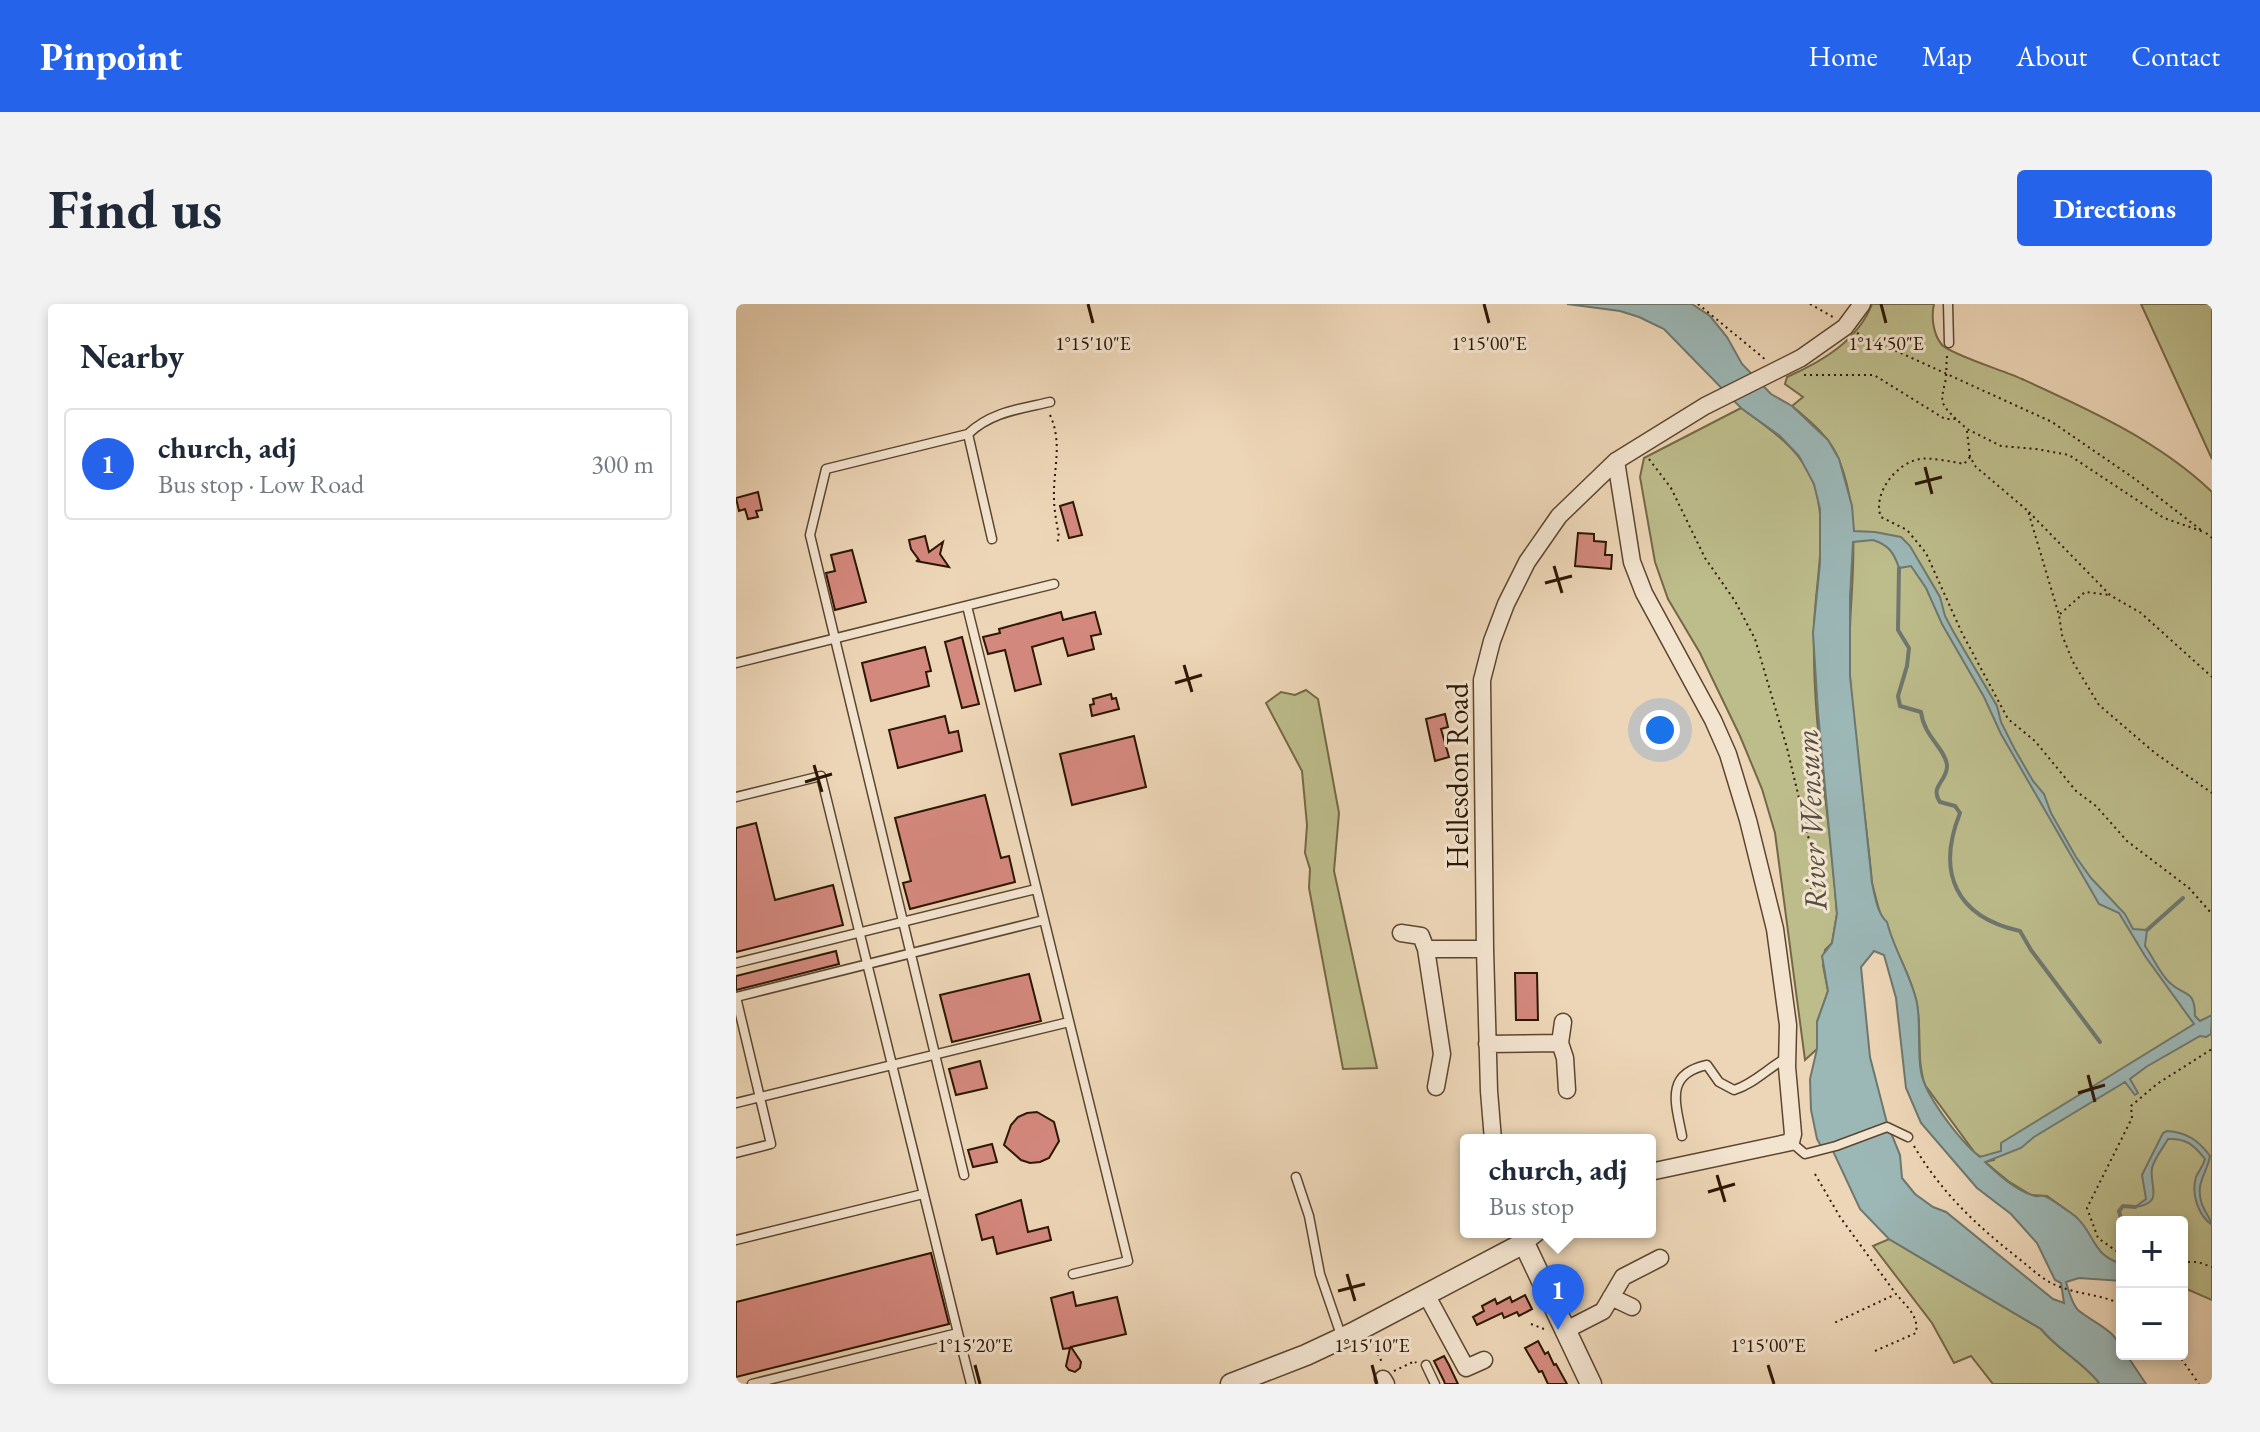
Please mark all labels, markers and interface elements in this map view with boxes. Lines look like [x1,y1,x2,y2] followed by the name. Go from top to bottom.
[40,32,182,81] text: Pinpoint
[1808,38,1878,74] text: Home
[1922,38,1972,74] text: Map
[2016,38,2087,74] text: About
[2131,38,2220,74] text: Contact
[2017,170,2212,246] button: Directions
[48,172,222,245] text: Find us
[1055,330,1131,356] text: 1°15'10"E
[1451,330,1527,356] text: 1°15'00"E
[1848,330,1924,356] text: 1°14'50"E
[80,334,184,378] text: Nearby
[158,428,297,467] text: church, adj
[101,447,115,481] text: 1
[591,447,654,481] text: 300 m
[158,467,364,501] text: Bus stop · Low Road
[1438,682,1477,869] street label: Hellesdon Road
[1640,710,1680,750] your location
[1785,728,1837,912] water label: River Wensum
[1460,1134,1656,1238] popup
[1489,1150,1627,1189] text: church, adj
[1489,1189,1574,1223] text: Bus stop
[2116,1216,2188,1360] map controls
[2116,1216,2188,1288] button: +
[1532,1264,1584,1330] pin: 1
[2116,1288,2188,1360] button: −
[937,1332,1013,1358] text: 1°15'20"E
[1334,1332,1410,1358] text: 1°15'10"E
[1730,1332,1806,1358] text: 1°15'00"E

